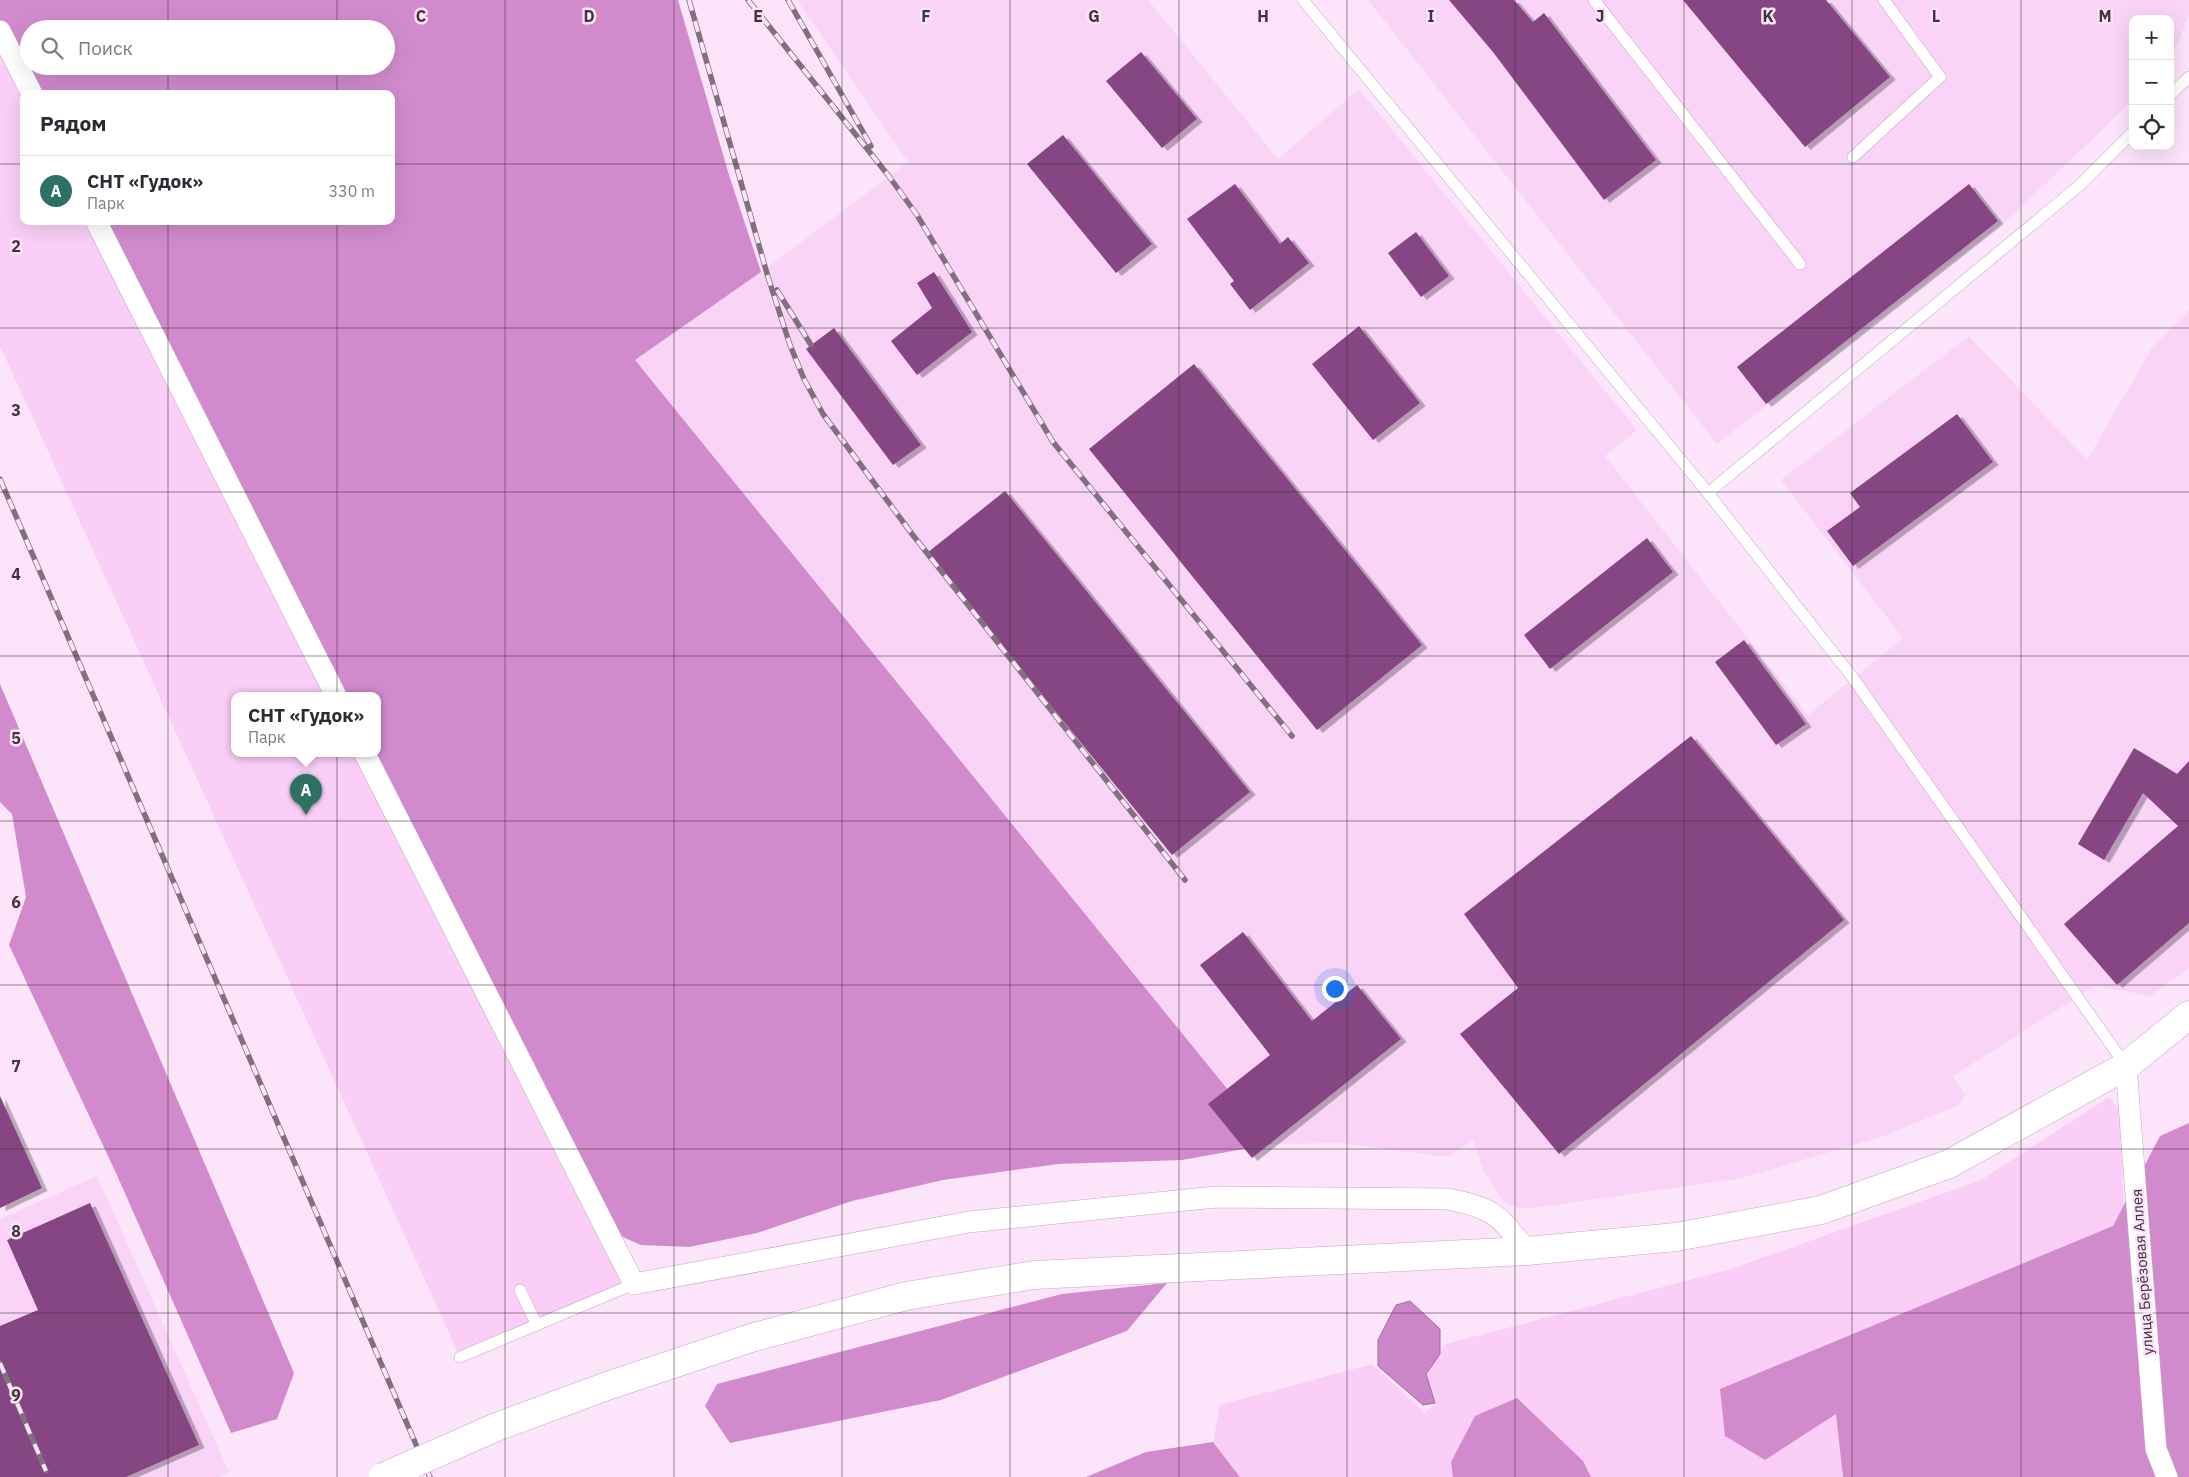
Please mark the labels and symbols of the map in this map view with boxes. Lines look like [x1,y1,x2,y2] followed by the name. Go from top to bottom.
[416,6,426,26] text: C
[583,6,595,26] text: D
[753,6,763,26] text: E
[921,6,931,26] text: F
[1088,6,1100,26] text: G
[1257,6,1269,26] text: H
[1428,6,1435,26] text: I
[1596,6,1604,26] text: J
[1762,6,1774,26] text: K
[1932,6,1940,26] text: L
[2098,6,2112,26] text: M
[11,236,21,256] text: 2
[11,400,21,420] text: 3
[11,564,21,584] text: 4
[11,728,21,748] text: 5
[290,774,322,815] pin: A
[11,892,21,912] text: 6
[1322,976,1348,1002] your location
[11,1056,21,1076] text: 7
[2127,1188,2157,1356] street label: улица Берёзовая Аллея
[11,1221,21,1241] text: 8
[11,1385,21,1405] text: 9

